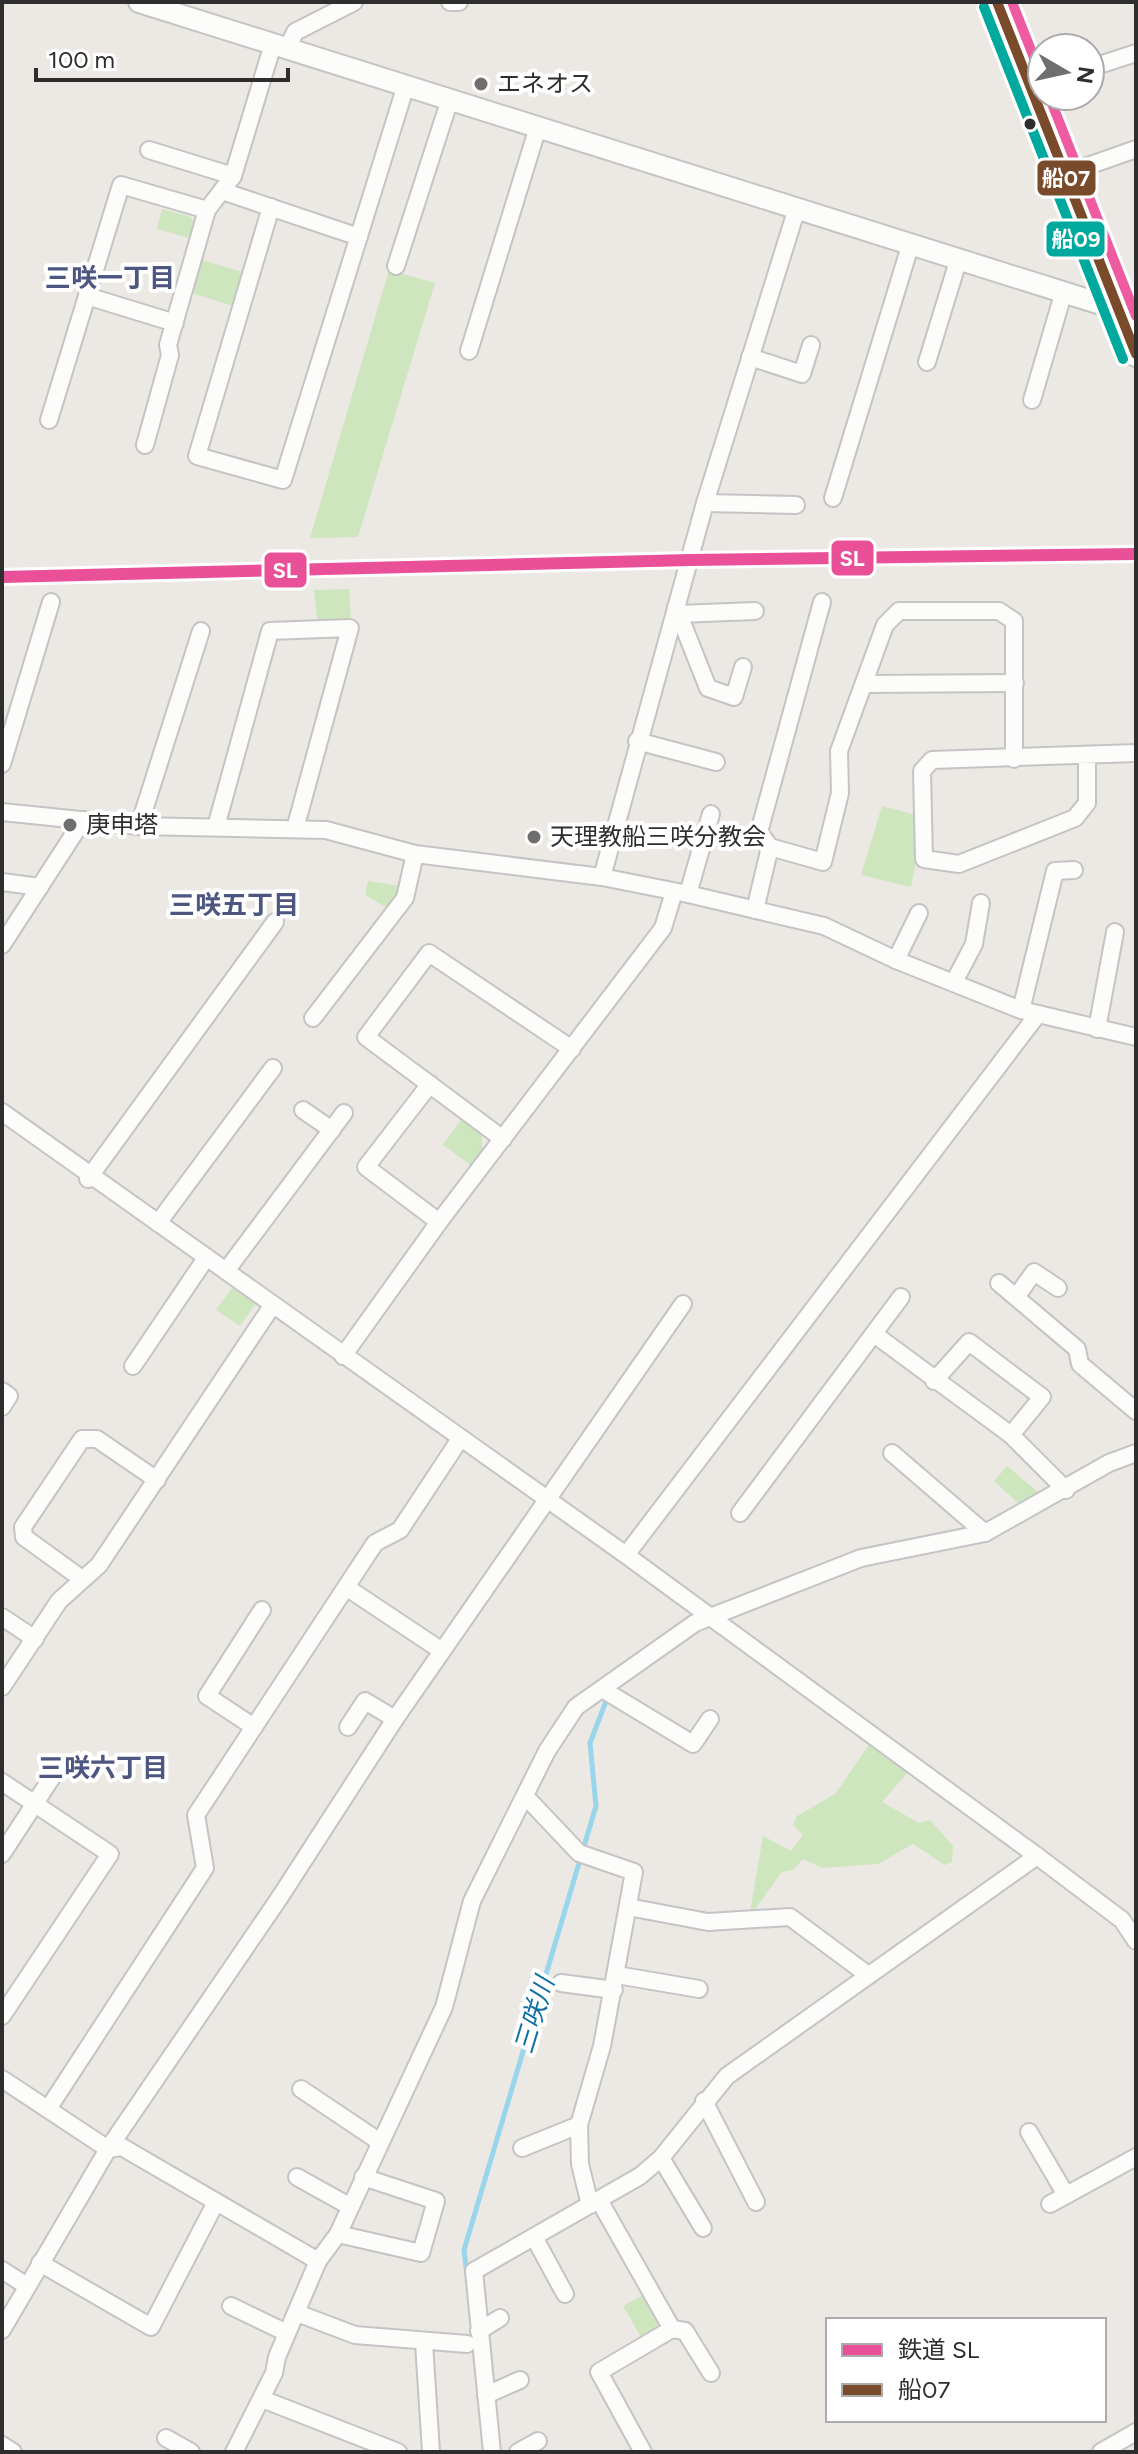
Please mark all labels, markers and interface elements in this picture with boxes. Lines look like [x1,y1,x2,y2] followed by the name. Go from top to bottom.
[36,32,288,82] scale bar
[1026,32,1106,112] north arrow
[48,45,115,74] text: 100 m
[1071,65,1100,86] text: N
[497,69,593,98] place label: エネオス
[472,75,490,93] marker: エネオス
[1022,116,1038,132] unlabelled marker
[1036,159,1097,197] line badge: 船07
[1042,165,1090,192] text: 船07
[1045,220,1106,258] line badge: 船09
[1051,226,1101,253] text: 船09
[45,262,175,294] district label: 三咲一丁目
[830,539,875,577] line badge: SL
[839,545,865,572] text: SL
[263,551,308,589] line badge: SL
[272,557,298,584] text: SL
[86,810,158,839] place label: 庚申塔
[61,816,79,834] marker: 庚申塔
[550,822,766,851] place label: 天理教船三咲分教会
[525,828,543,846] marker: 天理教船三咲分教会
[169,889,299,921] district label: 三咲五丁目
[38,1752,168,1784] district label: 三咲六丁目
[507,1970,562,2057] water label: 三咲川
[826,2318,1106,2422] legend
[898,2335,980,2364] text: 鉄道 SL
[898,2375,950,2404] text: 船07

